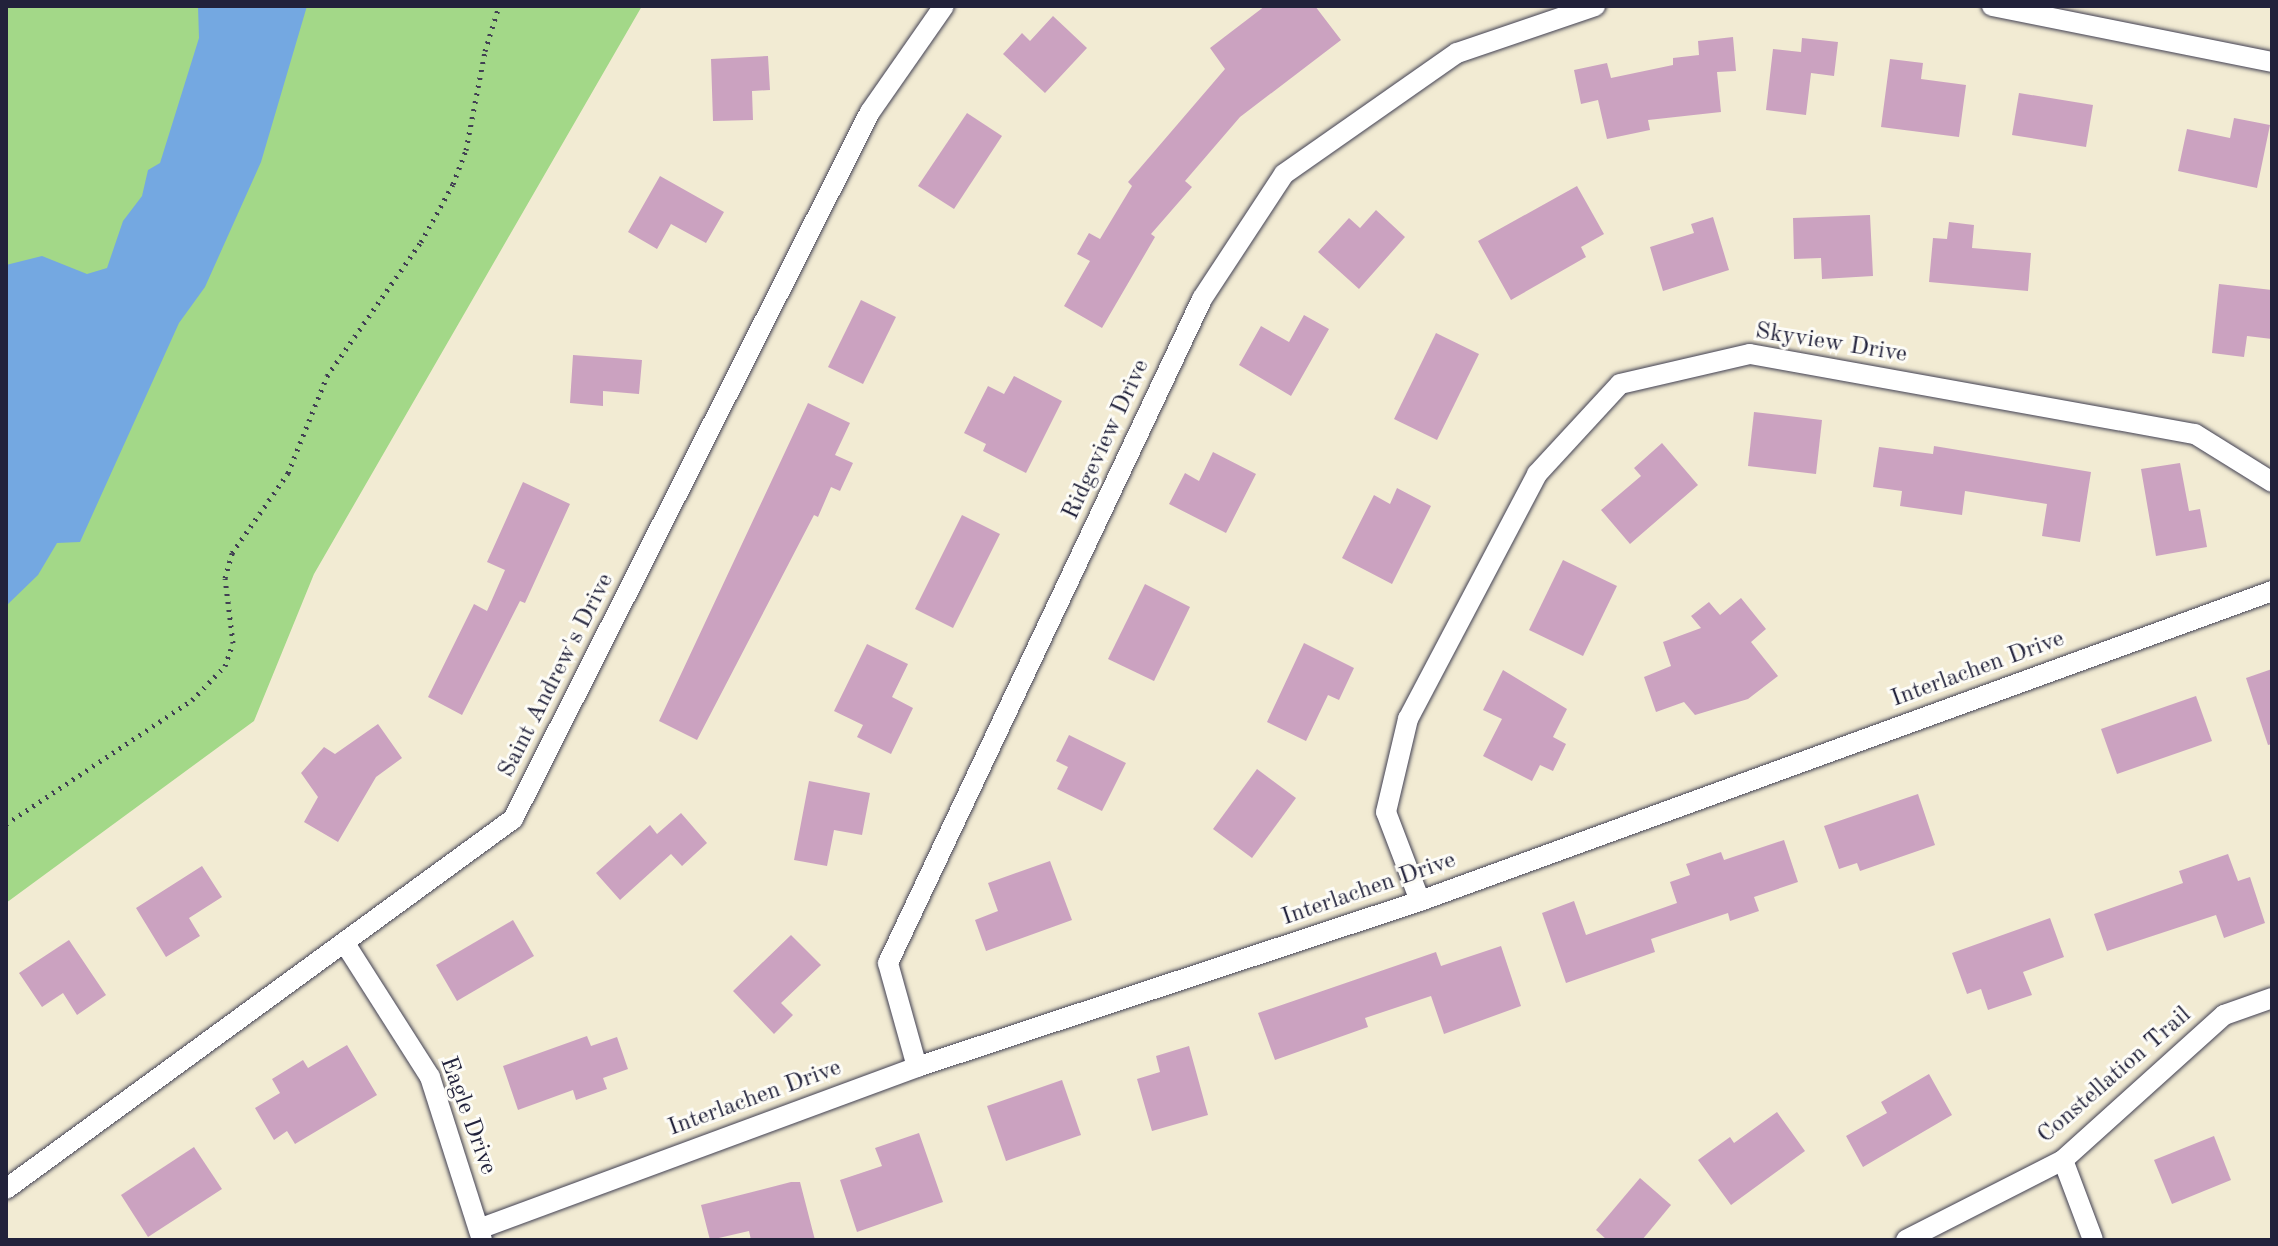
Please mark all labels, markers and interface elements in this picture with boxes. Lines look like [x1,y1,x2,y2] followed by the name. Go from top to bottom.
[1753,318,1909,370] street label: Skyview Drive
[1057,355,1157,525] street label: Ridgeview Drive
[493,569,621,783] street label: Saint Andrew's Drive
[1888,625,2068,715] street label: Interlachen Drive
[1278,847,1460,933] street label: Interlachen Drive
[2032,1002,2198,1150] street label: Constellation Trail
[432,1053,502,1179] street label: Eagle Drive
[665,1054,845,1144] street label: Interlachen Drive

